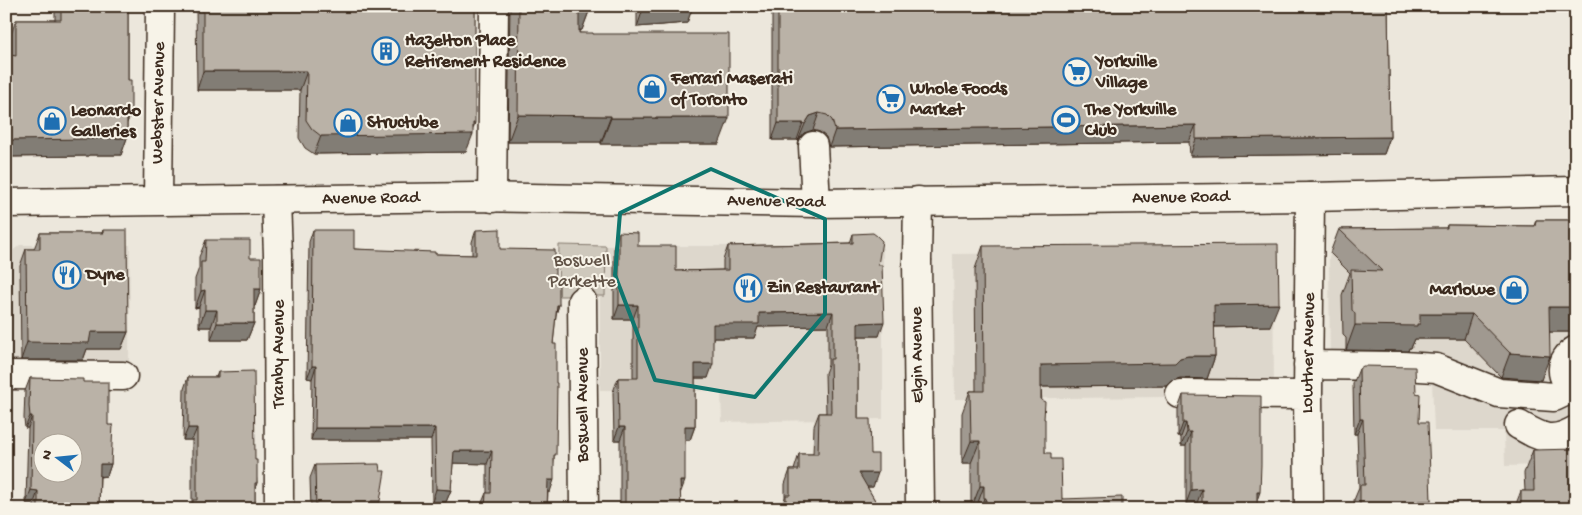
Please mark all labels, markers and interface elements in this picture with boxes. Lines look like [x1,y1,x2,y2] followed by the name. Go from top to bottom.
[404,31,567,73] place label: Hazelton Place Retirement Residence
[371,36,401,66] building icon: Hazelton Place Retirement Residence
[147,41,171,164] street label: Webster Avenue
[1094,52,1158,94] place label: Yorkville Village
[1062,57,1092,87] supermarket icon: Yorkville Village
[670,69,793,111] place label: Ferrari Maserati of Toronto
[637,74,667,104] shop icon: Ferrari Maserati of Toronto
[909,79,1008,121] place label: Whole Foods Market
[876,84,906,114] supermarket icon: Whole Foods Market
[1083,100,1177,142] place label: The Yorkville Club
[71,101,142,143] place label: Leonardo Galleries
[1051,105,1081,135] sports icon: The Yorkville Club
[37,106,67,136] shop icon: Leonardo Galleries
[333,108,363,138] shop icon: Structube
[367,113,439,134] place label: Structube
[1132,187,1231,209] street label: Avenue Road
[322,188,421,210] street label: Avenue Road
[727,191,826,213] street label: Avenue Road
[547,251,617,293] park label: Boswell Parkette
[52,260,82,290] restaurant icon: Dyne
[84,265,125,286] place label: Dyne
[733,273,763,303] restaurant icon: Zin Restaurant
[1499,275,1529,305] shop icon: Marlowe
[767,278,880,299] place label: Zin Restaurant
[1430,280,1496,301] place label: Marlowe
[1297,292,1321,414] street label: Lowther Avenue
[269,299,290,409] street label: Tranby Avenue
[907,306,929,403] street label: Elgin Avenue
[573,347,594,463] street label: Boswell Avenue
[32,432,82,482] north arrow
[38,448,57,462] text: N

